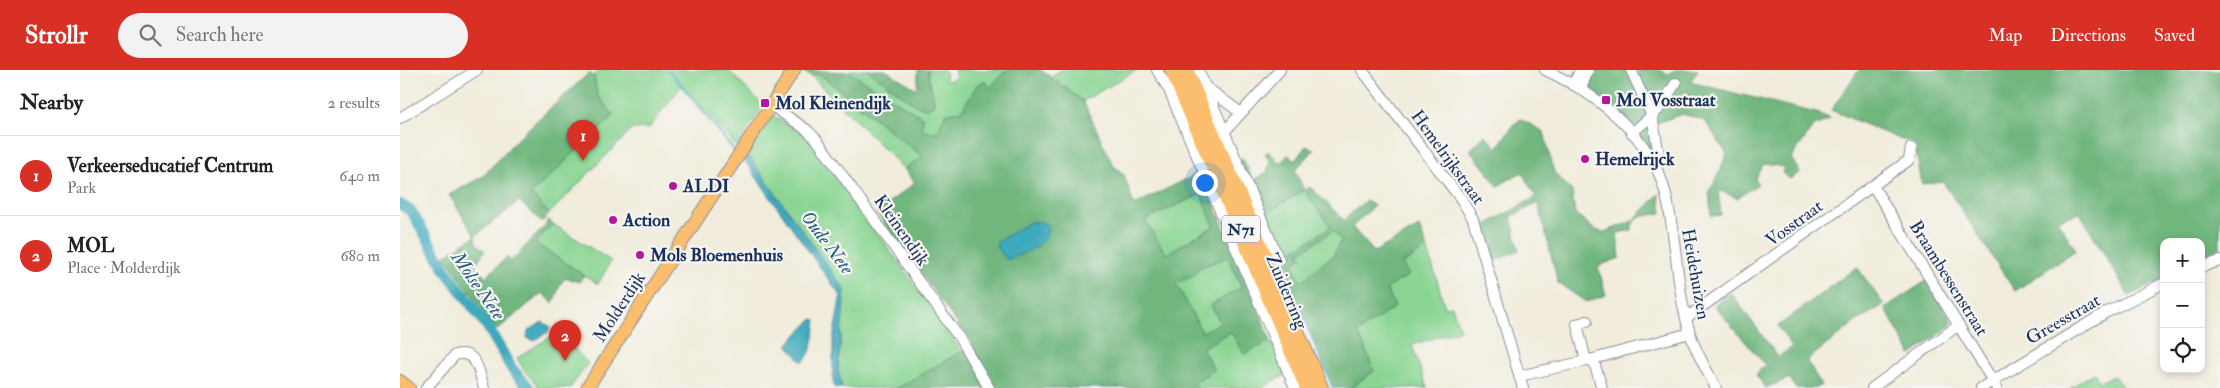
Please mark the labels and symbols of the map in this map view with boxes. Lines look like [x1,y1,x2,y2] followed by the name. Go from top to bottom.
[1615,89,1716,112] place label: Mol Vosstraat
[774,92,891,115] place label: Mol Kleinendijk
[1600,94,1612,106] marker: Mol Vosstraat
[759,97,771,109] marker: Mol Kleinendijk
[1406,105,1490,209] street label: Hemelrijkstraat
[567,120,599,161] pin: 1
[1595,148,1675,171] place label: Hemelrijck
[1579,153,1591,165] marker: Hemelrijck
[1192,170,1218,196] your location
[682,175,729,198] place label: ALDI
[667,180,679,192] marker: ALDI
[869,190,935,271] street label: Kleinendijk
[1761,195,1828,252] street label: Vosstraat
[795,206,859,280] water label: Oude Nete
[622,209,671,232] place label: Action
[607,214,619,226] marker: Action
[1222,216,1260,242] road number: N71
[1904,216,1993,340] street label: Braambessenstraat
[1676,227,1715,321] street label: Heidehuizen
[649,244,783,267] place label: Mols Bloemenhuis
[445,246,511,325] water label: Molse Nete
[634,249,646,261] marker: Mols Bloemenhuis
[1260,250,1313,334] street label: Zuiderring
[588,267,651,347] street label: Molderdijk
[2022,289,2105,350] street label: Greesstraat
[549,320,581,361] pin: 2

